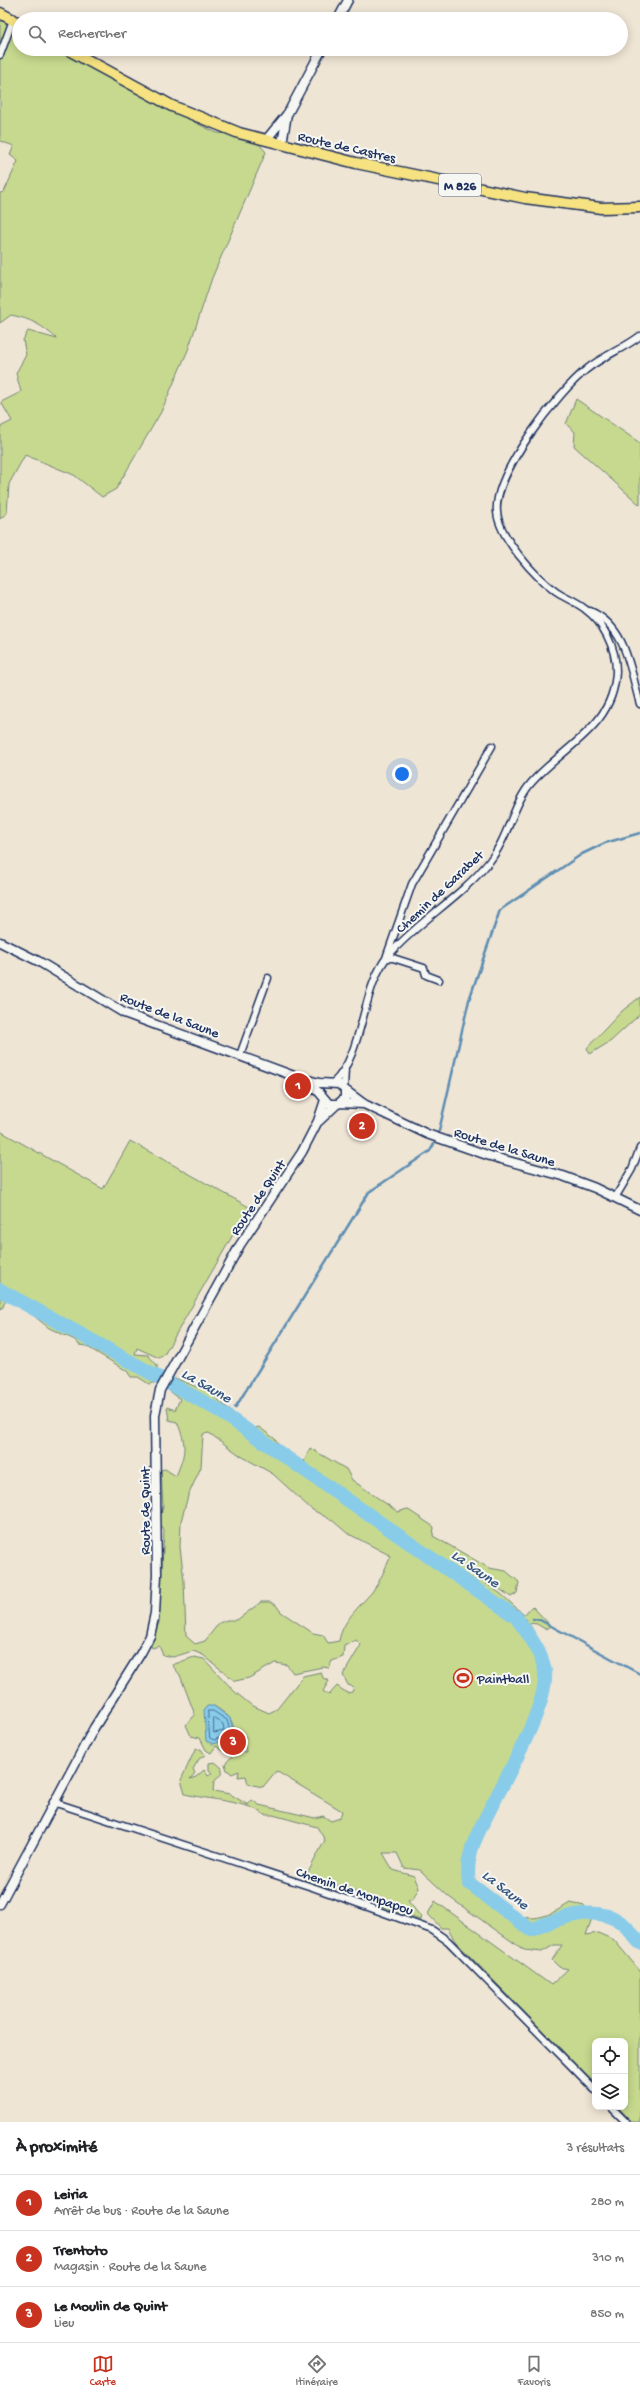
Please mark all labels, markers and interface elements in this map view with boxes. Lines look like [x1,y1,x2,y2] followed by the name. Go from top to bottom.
[12,12,628,56] search box
[26,23,48,45] icon: search
[58,25,126,43] text: Rechercher
[296,129,398,168] street label: Route de Castres
[439,174,481,196] road number: M 826
[392,764,412,784] your location
[393,847,489,938] street label: Chemin de Garabet
[117,990,222,1043] street label: Route de la Saune
[285,1071,311,1101] pin: 1
[349,1111,375,1141] pin: 2
[452,1125,558,1172] street label: Route de la Saune
[228,1156,291,1239] street label: Route de Quint
[178,1365,235,1409] water label: La Saune
[138,1466,155,1555] street label: Route de Quint
[447,1547,503,1593] water label: La Saune
[452,1667,474,1689] sports icon: Paintball
[476,1672,529,1689] place label: Paintball
[220,1727,246,1757] pin: 3
[293,1864,416,1921] street label: Chemin de Monpapou
[478,1867,533,1915] water label: La Saune
[592,2038,628,2110] map controls
[592,2038,628,2074] button: locate
[592,2074,628,2110] button: layers
[16,2138,97,2158] text: À proximité
[566,2141,624,2156] text: 3 résultats
[54,2186,87,2204] text: Leiria
[26,2195,32,2210] text: 1
[591,2195,624,2210] text: 280 m
[54,2204,229,2219] text: Arrêt de bus · Route de la Saune
[54,2242,108,2260] text: Trentoto
[26,2251,32,2266] text: 2
[592,2251,624,2266] text: 310 m
[54,2260,206,2275] text: Magasin · Route de la Saune
[54,2298,167,2316] text: Le Moulin de Quint
[26,2307,32,2322] text: 3
[590,2307,624,2322] text: 850 m
[54,2316,74,2331] text: Lieu
[90,2353,116,2389] tab: Carte
[296,2353,338,2389] tab: Itinéraire
[518,2353,550,2389] tab: Favoris

